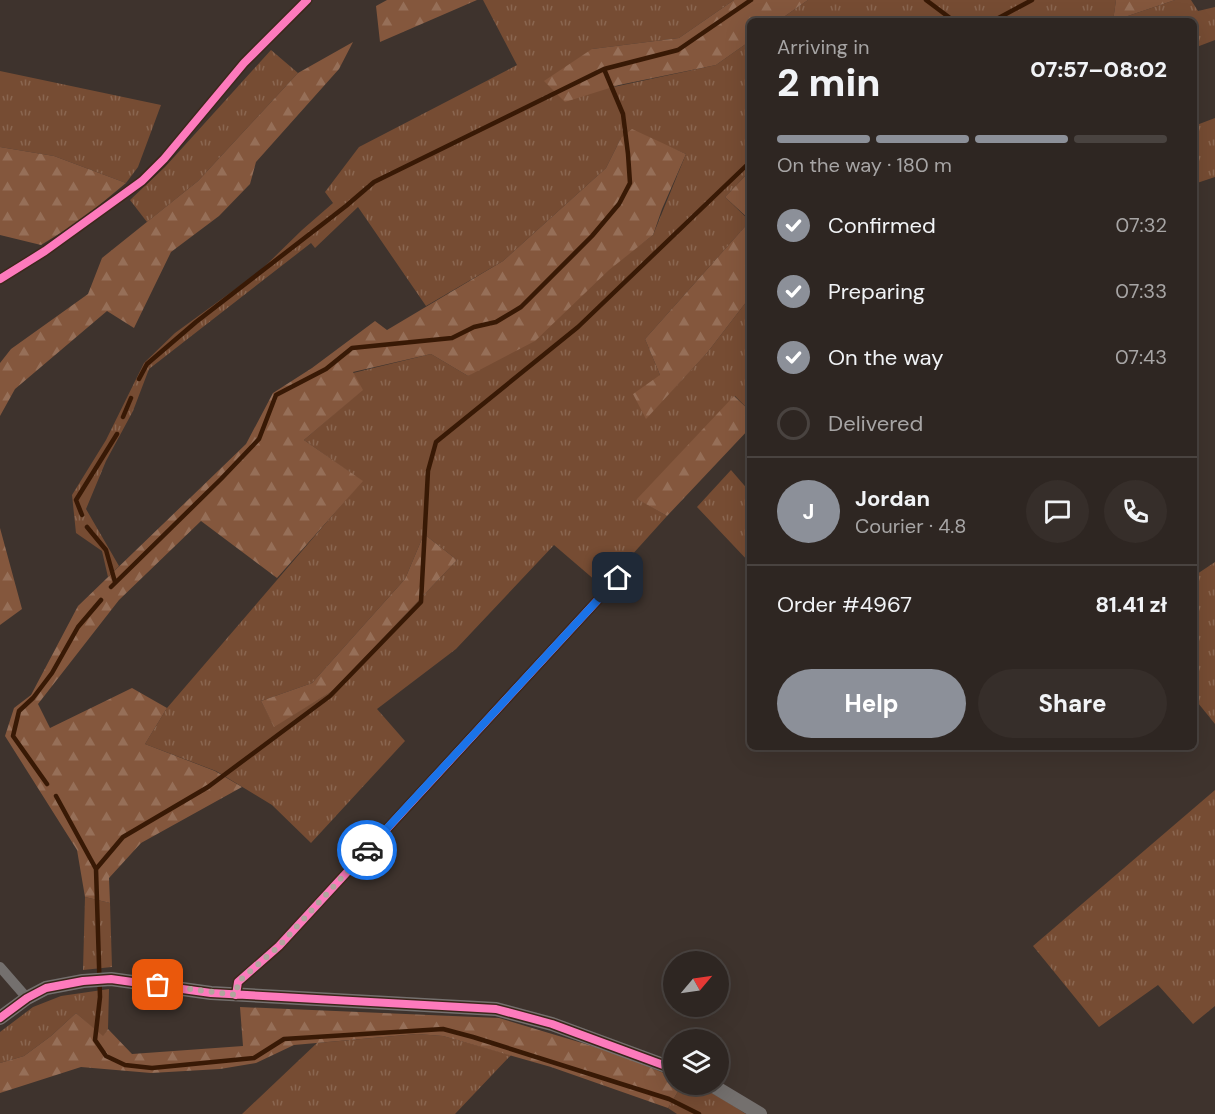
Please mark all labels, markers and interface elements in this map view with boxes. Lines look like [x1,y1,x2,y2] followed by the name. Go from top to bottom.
[777,34,869,60] text: Arriving in
[1030,55,1167,84] text: 07:57–08:02
[777,57,881,108] text: 2 min
[777,152,952,178] text: On the way · 180 m
[777,209,810,242] icon: check
[828,211,936,240] text: Confirmed
[1116,212,1167,238] text: 07:32
[777,275,810,308] icon: check
[828,277,925,306] text: Preparing
[1115,278,1167,304] text: 07:33
[777,341,810,374] icon: check
[828,343,943,372] text: On the way
[1115,344,1167,370] text: 07:43
[828,409,923,438] text: Delivered
[1026,480,1089,543] button: chat
[1104,480,1167,543] button: phone
[855,484,930,513] text: Jordan
[803,497,814,526] text: J
[855,513,966,539] text: Courier · 4.8
[592,552,643,603] pin
[601,561,634,594] icon: home
[777,590,912,619] text: Order #4967
[1095,590,1167,619] text: 81.41 zł
[777,669,966,738] button: Help
[978,669,1167,738] button: Share
[337,820,397,880] courier
[351,834,384,867] icon: car
[663,951,729,1017] north arrow
[663,951,729,1095] map controls
[132,959,183,1010] pin
[141,968,174,1001] icon: bag
[663,1029,729,1095] button: layers

